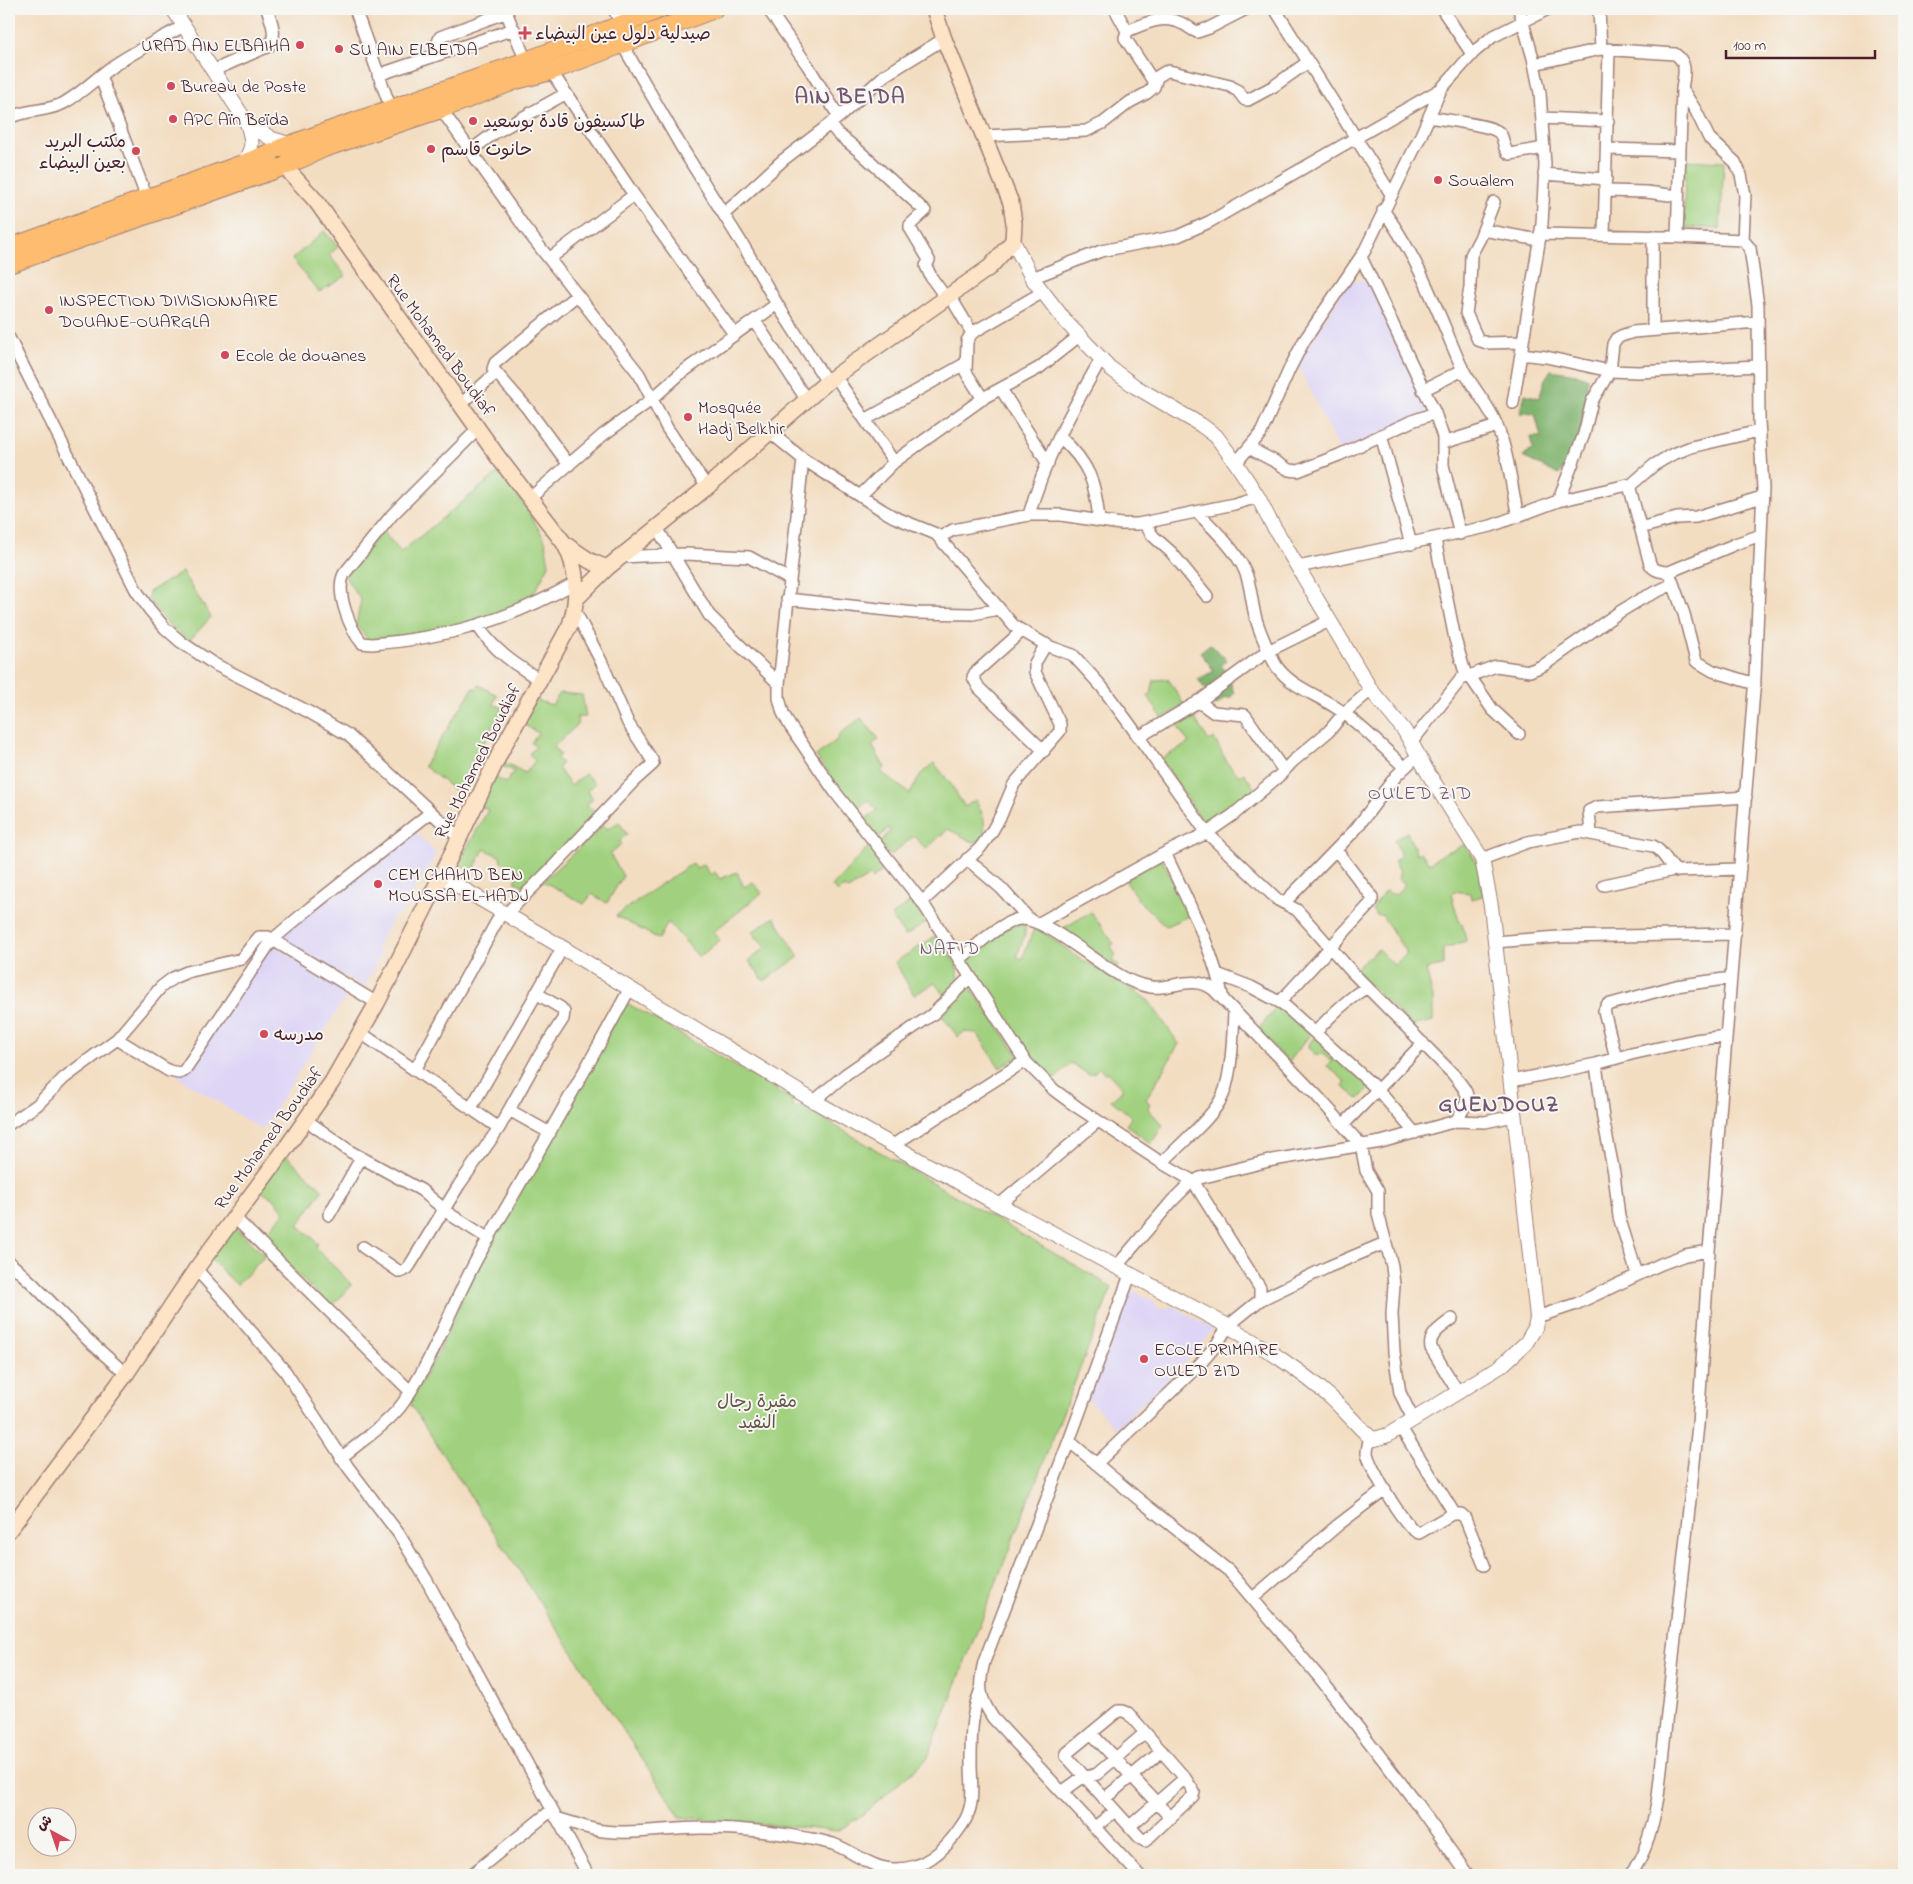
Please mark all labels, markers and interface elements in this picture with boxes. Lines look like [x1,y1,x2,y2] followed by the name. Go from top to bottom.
[535,22,711,48] place label: صيدلية دلول عين البيضاء
[519,27,531,39] marker: صيدلية دلول عين البيضاء
[1726,28,1874,60] scale bar
[141,34,290,60] place label: URAD AIN ELBAIHA
[1733,35,1766,57] text: 100 m
[349,38,478,64] place label: SU AIN ELBEIDA
[294,39,306,51] marker: URAD AIN ELBAIHA
[333,43,345,55] marker: SU AIN ELBEIDA
[180,75,307,101] place label: Bureau de Poste
[165,80,177,92] marker: Bureau de Poste
[794,82,906,114] district label: AIN BEIDA
[183,108,289,134] place label: APC Aïn Beïda
[483,110,645,136] place label: طاكسيفون قادة بوسعيد
[167,113,179,125] marker: APC Aïn Beïda
[467,115,479,127] marker: طاكسيفون قادة بوسعيد
[39,130,126,177] place label: مكتب البريد بعين البيضاء
[441,138,532,164] place label: حانوت قاسم
[425,143,437,155] marker: حانوت قاسم
[130,145,142,157] marker: مكتب البريد بعين البيضاء
[1448,169,1514,195] place label: Soualem
[1432,174,1444,186] marker: Soualem
[379,270,500,423] street label: Rue Mohamed Boudiaf
[58,289,278,336] place label: INSPECTION DIVISIONNAIRE DOUANE-OUARGLA
[43,304,55,316] marker: INSPECTION DIVISIONNAIRE DOUANE-OUARGLA
[235,344,367,370] place label: Ecole de douanes
[219,349,231,361] marker: Ecole de douanes
[698,396,785,443] place label: Mosquée Hadj Belkhir
[682,411,694,423] marker: Mosquée Hadj Belkhir
[428,679,529,844] street label: Rue Mohamed Boudiaf
[1368,780,1472,809] district label: OULED ZID
[388,863,529,910] place label: CEM CHAHID BEN MOUSSA EL-HADJ
[372,878,384,890] marker: CEM CHAHID BEN MOUSSA EL-HADJ
[920,936,980,963] district label: NAFID
[274,1023,324,1049] place label: مدرسه
[258,1028,270,1040] marker: مدرسه
[209,1062,331,1216] street label: Rue Mohamed Boudiaf
[1439,1090,1559,1122] district label: GUENDOUZ
[1154,1338,1279,1385] place label: ECOLE PRIMAIRE OULED ZID
[1138,1353,1150,1365] marker: ECOLE PRIMAIRE OULED ZID
[717,1390,797,1437] park label: مقبرة رجال النفيد
[28,1806,78,1856] north arrow
[32,1810,57,1836] text: ش

